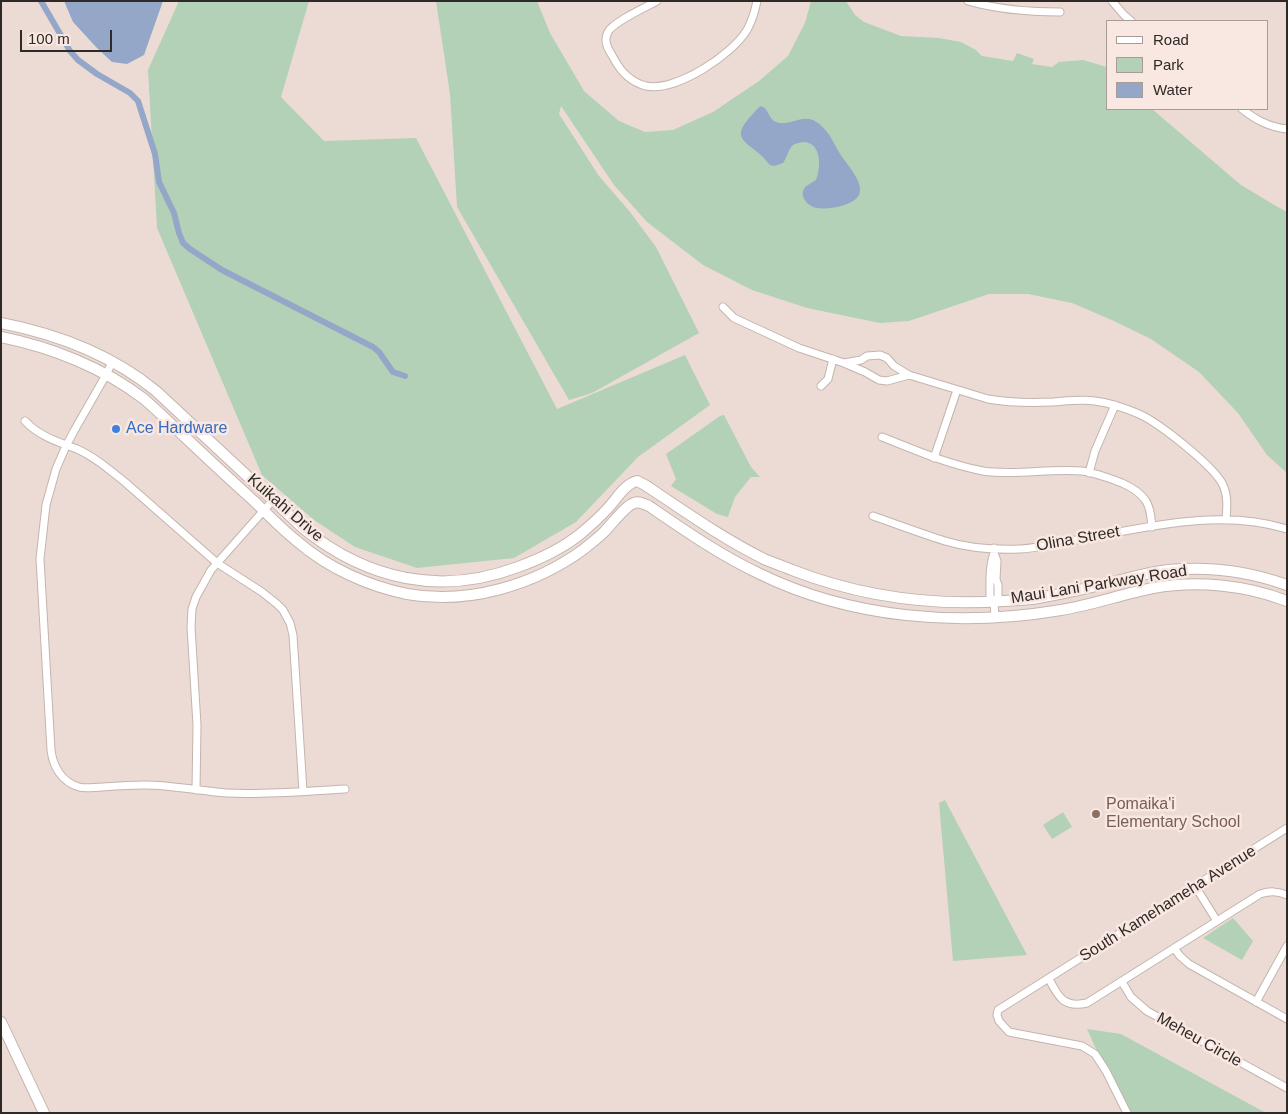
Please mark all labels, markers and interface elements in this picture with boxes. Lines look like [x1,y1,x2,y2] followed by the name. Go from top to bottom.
[22,20,115,52] scale bar
[1106,20,1268,110] legend
[28,30,70,47] text: 100 m
[1153,31,1189,48] text: Road
[1153,56,1184,73] text: Park
[1153,81,1192,98] text: Water
[126,419,227,439] place label: Ace Hardware
[110,423,122,435] marker: Ace Hardware
[243,470,327,546] street label: Kuikahi Drive
[1035,522,1121,556] street label: Olina Street
[1010,562,1188,608] street label: Maui Lani Parkway Road
[1106,795,1240,833] place label: Pomaika'i Elementary School
[1090,808,1102,820] marker: Pomaika'i Elementary School
[1076,842,1260,966] street label: South Kamehameha Avenue
[1153,1009,1245,1071] street label: Meheu Circle

